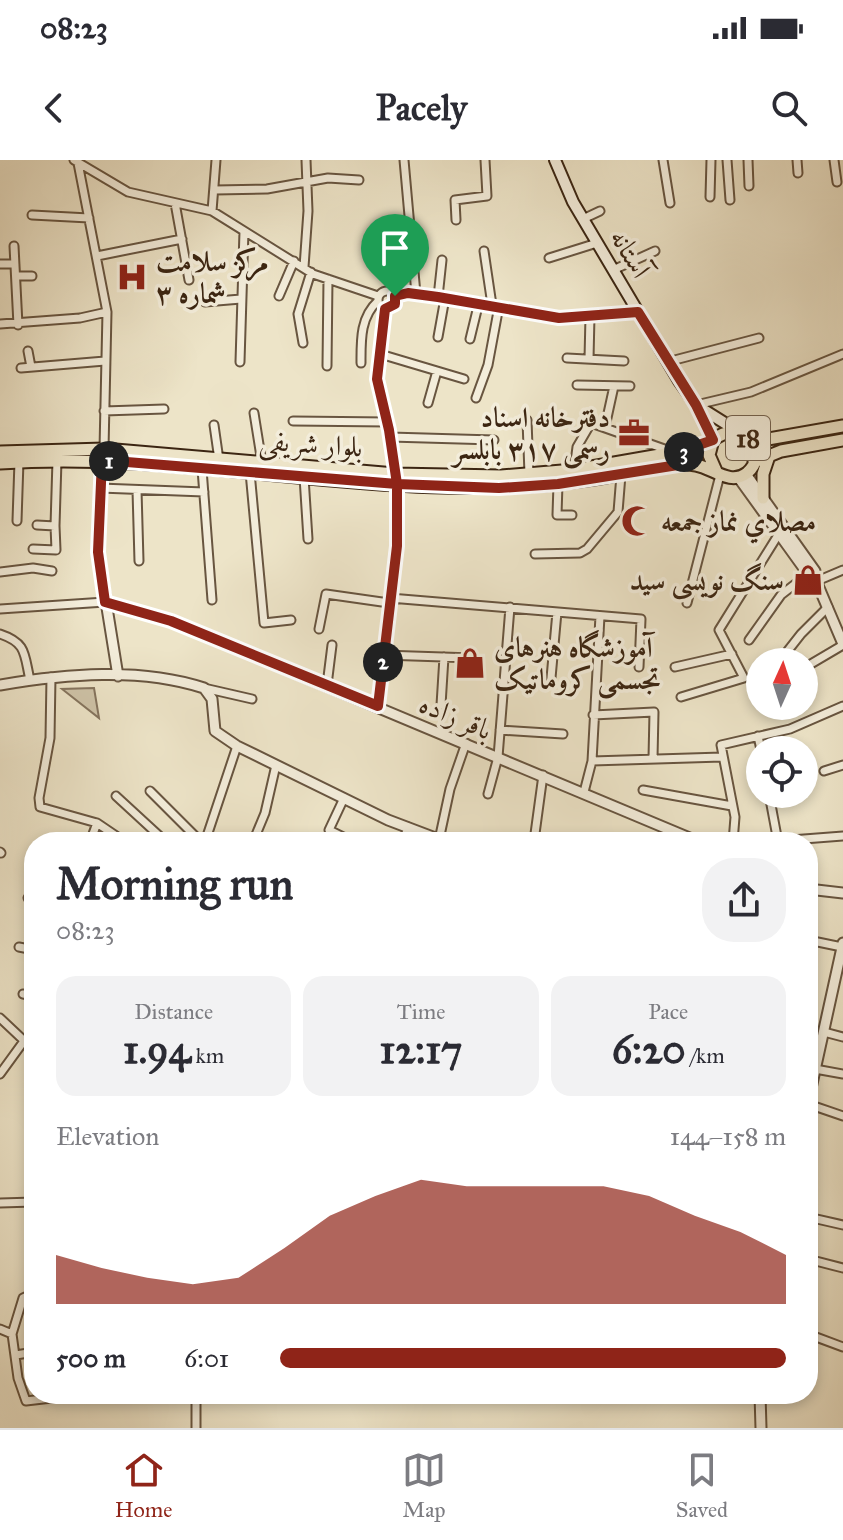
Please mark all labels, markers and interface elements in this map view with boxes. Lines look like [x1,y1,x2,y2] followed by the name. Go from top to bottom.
[40,10,108,46] text: 08:23
[32,86,76,130] icon: back
[376,86,467,130] text: Pacely
[767,86,811,130] icon: search
[361,214,429,296] pin
[602,222,660,287] street label: آستانه
[373,226,417,270] icon: arrive
[156,244,269,311] place label: مرکز سلامت شماره ۳
[115,260,149,294] hospital icon: مرکز سلامت شماره ۳
[450,400,610,469] place label: دفترخانه اسناد رسمی ۳۱۷ بابلسر
[617,416,651,450] office icon: دفترخانه اسناد رسمی ۳۱۷ بابلسر
[726,416,770,460] road number: 18
[258,422,364,468] street label: بلوار شریفی
[664,432,704,472] pin: 3
[680,438,688,465] text: 3
[89,441,129,481] pin: 1
[105,447,113,474] text: 1
[620,504,654,538] mosque icon: مصلاي نماز جمعه
[661,504,816,544] place label: مصلاي نماز جمعه
[630,562,784,600] place label: سنگ نویسی سید
[791,563,825,597] shop icon: سنگ نویسی سید
[494,629,661,699] place label: آموزشگاه هنرهای تجسمی کروماتیک
[363,642,403,682] pin: 2
[453,646,487,680] shop icon: آموزشگاه هنرهای تجسمی کروماتیک
[378,648,388,675] text: 2
[746,648,818,720] north arrow
[746,648,818,808] map controls
[414,686,498,747] street label: باقر زاده
[746,736,818,808] button: locate
[56,857,293,911] text: Morning run
[702,858,786,942] button: share
[56,914,115,946] text: 08:23
[134,998,213,1025] text: Distance
[397,998,445,1025] text: Time
[648,998,688,1025] text: Pace
[123,1025,191,1074] text: 1.94
[380,1025,462,1074] text: 12:17
[612,1025,685,1074] text: 6:20
[191,1042,224,1069] text: km
[685,1042,725,1069] text: /km
[56,1120,159,1152] text: Elevation
[670,1120,786,1152] text: 144–158 m
[56,1342,126,1374] text: 500 m
[184,1342,229,1374] text: 6:01
[115,1448,172,1523] tab: Home
[402,1448,446,1523] tab: Map
[676,1448,728,1523] tab: Saved

